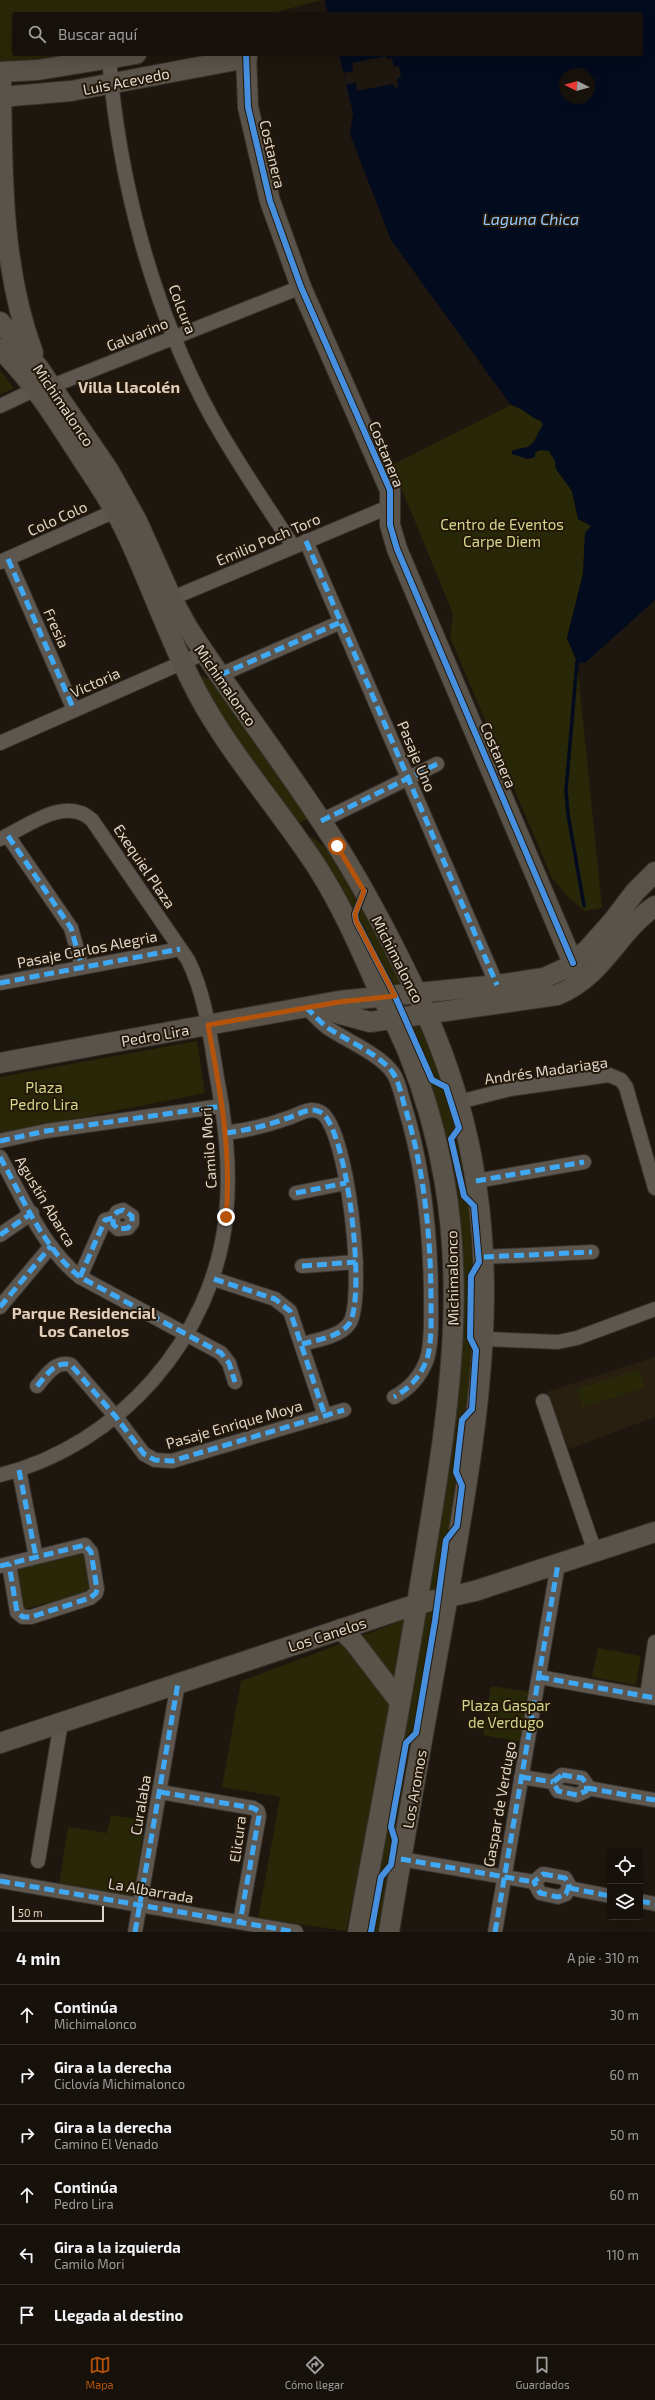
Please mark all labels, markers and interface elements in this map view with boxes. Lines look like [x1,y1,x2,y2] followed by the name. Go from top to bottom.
[12,12,643,56] search box
[26,23,48,45] icon: search
[58,25,137,43] text: Buscar aquí
[81,64,171,98] street label: Luis Acevedo
[559,68,595,104] north arrow
[256,118,290,190] street label: Costanera
[483,209,579,228] water label: Laguna Chica
[165,282,201,336] street label: Colcura
[104,314,170,354] street label: Galvarino
[30,360,98,450] street label: Michimalonco
[78,377,180,396] district label: Villa Llacolén
[366,418,408,490] street label: Costanera
[24,497,90,539] street label: Colo Colo
[213,509,323,569] street label: Emilio Poch Toro
[440,515,564,550] park label: Centro de Eventos Carpe Diem
[40,605,74,651] street label: Fresia
[191,641,261,729] street label: Michimalonco
[67,663,123,701] street label: Victoria
[393,718,440,795] street label: Pasaje Uno
[477,719,521,791] street label: Costanera
[110,820,180,912] street label: Exequiel Plaza
[328,837,346,855] route start
[368,912,428,1006] street label: Michimalonco
[15,927,159,972] street label: Pasaje Carlos Alegria
[120,1020,190,1050] street label: Pedro Lira
[483,1052,609,1088] street label: Andrés Madariaga
[10,1078,78,1113] park label: Plaza Pedro Lira
[196,1107,220,1189] street label: Camilo Mori
[12,1152,80,1250] street label: Agustín Abarca
[217,1208,235,1226] route end
[442,1230,462,1326] street label: Michimalonco
[12,1303,157,1340] district label: Parque Residencial Los Canelos
[164,1396,305,1453] street label: Pasaje Enrique Moya
[286,1613,368,1655] street label: Los Canelos
[462,1696,551,1731] park label: Plaza Gaspar de Verdugo
[479,1740,519,1868] street label: Gaspar de Verdugo
[398,1748,430,1830] street label: Los Aromos
[126,1773,154,1837] street label: Curalaba
[225,1815,249,1863] street label: Elicura
[607,1848,643,1920] map controls
[607,1848,643,1884] button: locate
[107,1874,195,1906] street label: La Albarrada
[607,1884,643,1920] button: layers
[12,1904,104,1923] scale bar
[18,1906,43,1919] text: 50 m
[16,1948,60,1968] text: 4 min
[567,1950,639,1966] text: A pie · 310 m
[54,1998,117,2016] text: Continúa
[16,2004,38,2026] icon: ahead
[610,2007,639,2023] text: 30 m
[54,2016,137,2032] text: Michimalonco
[54,2058,172,2076] text: Gira a la derecha
[16,2064,38,2086] icon: right
[609,2067,639,2083] text: 60 m
[54,2076,185,2092] text: Ciclovía Michimalonco
[54,2118,172,2136] text: Gira a la derecha
[16,2124,38,2146] icon: right
[610,2127,639,2143] text: 50 m
[54,2136,158,2152] text: Camino El Venado
[54,2178,117,2196] text: Continúa
[16,2184,38,2206] icon: ahead
[609,2187,639,2203] text: 60 m
[54,2196,114,2212] text: Pedro Lira
[54,2238,181,2256] text: Gira a la izquierda
[16,2244,38,2266] icon: left
[607,2247,639,2263] text: 110 m
[54,2256,125,2272] text: Camilo Mori
[16,2304,38,2326] icon: arrive
[54,2306,183,2324] text: Llegada al destino
[86,2354,114,2391] tab: Mapa
[285,2354,344,2391] tab: Cómo llegar
[515,2354,569,2391] tab: Guardados

